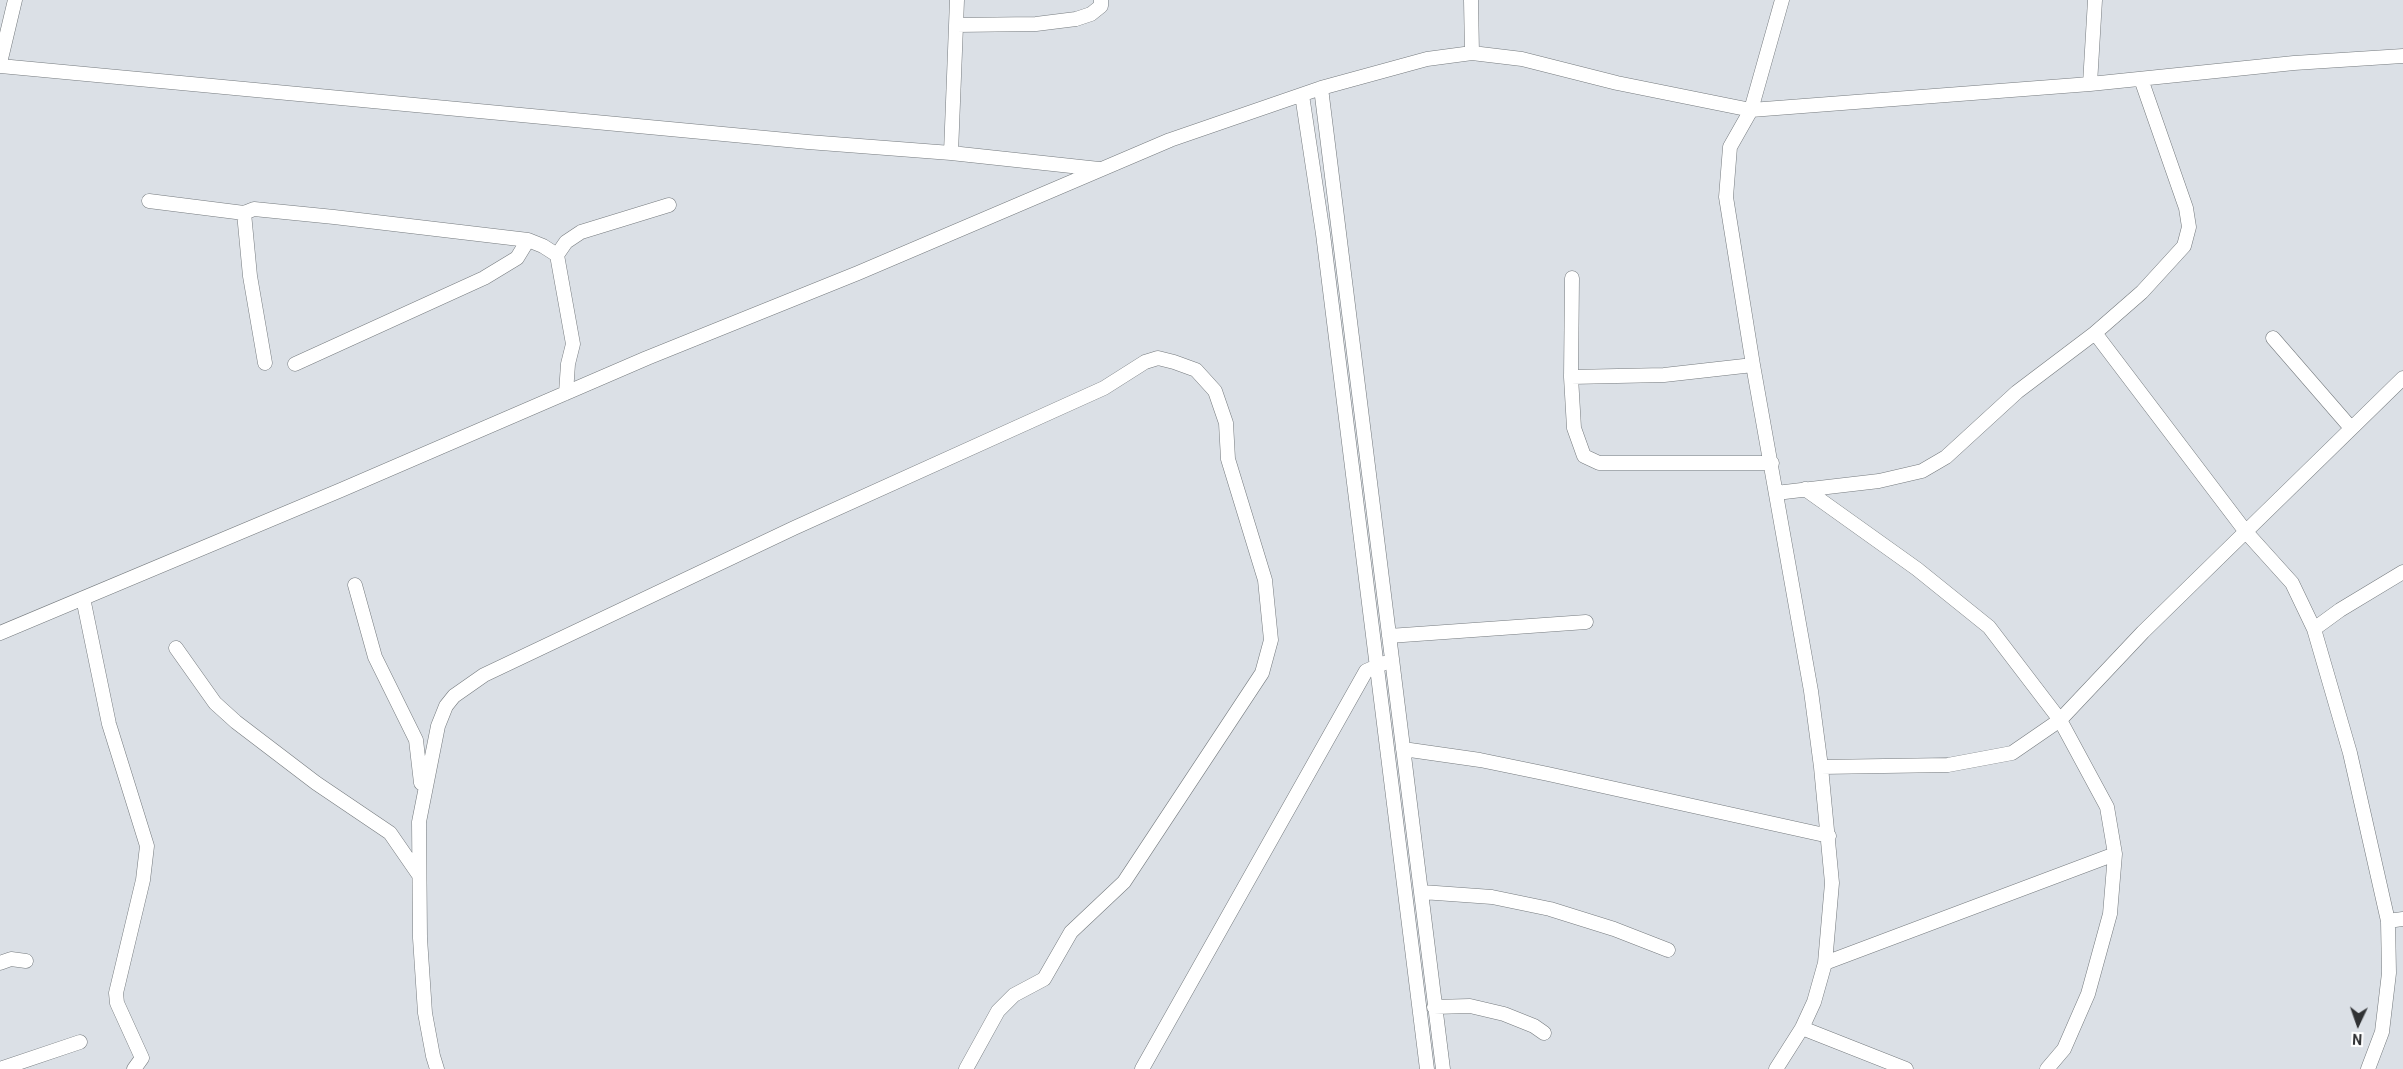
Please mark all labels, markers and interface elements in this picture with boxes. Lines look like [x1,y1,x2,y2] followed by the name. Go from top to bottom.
[2333,999,2383,1049] north arrow
[2352,1031,2363,1047] text: N

